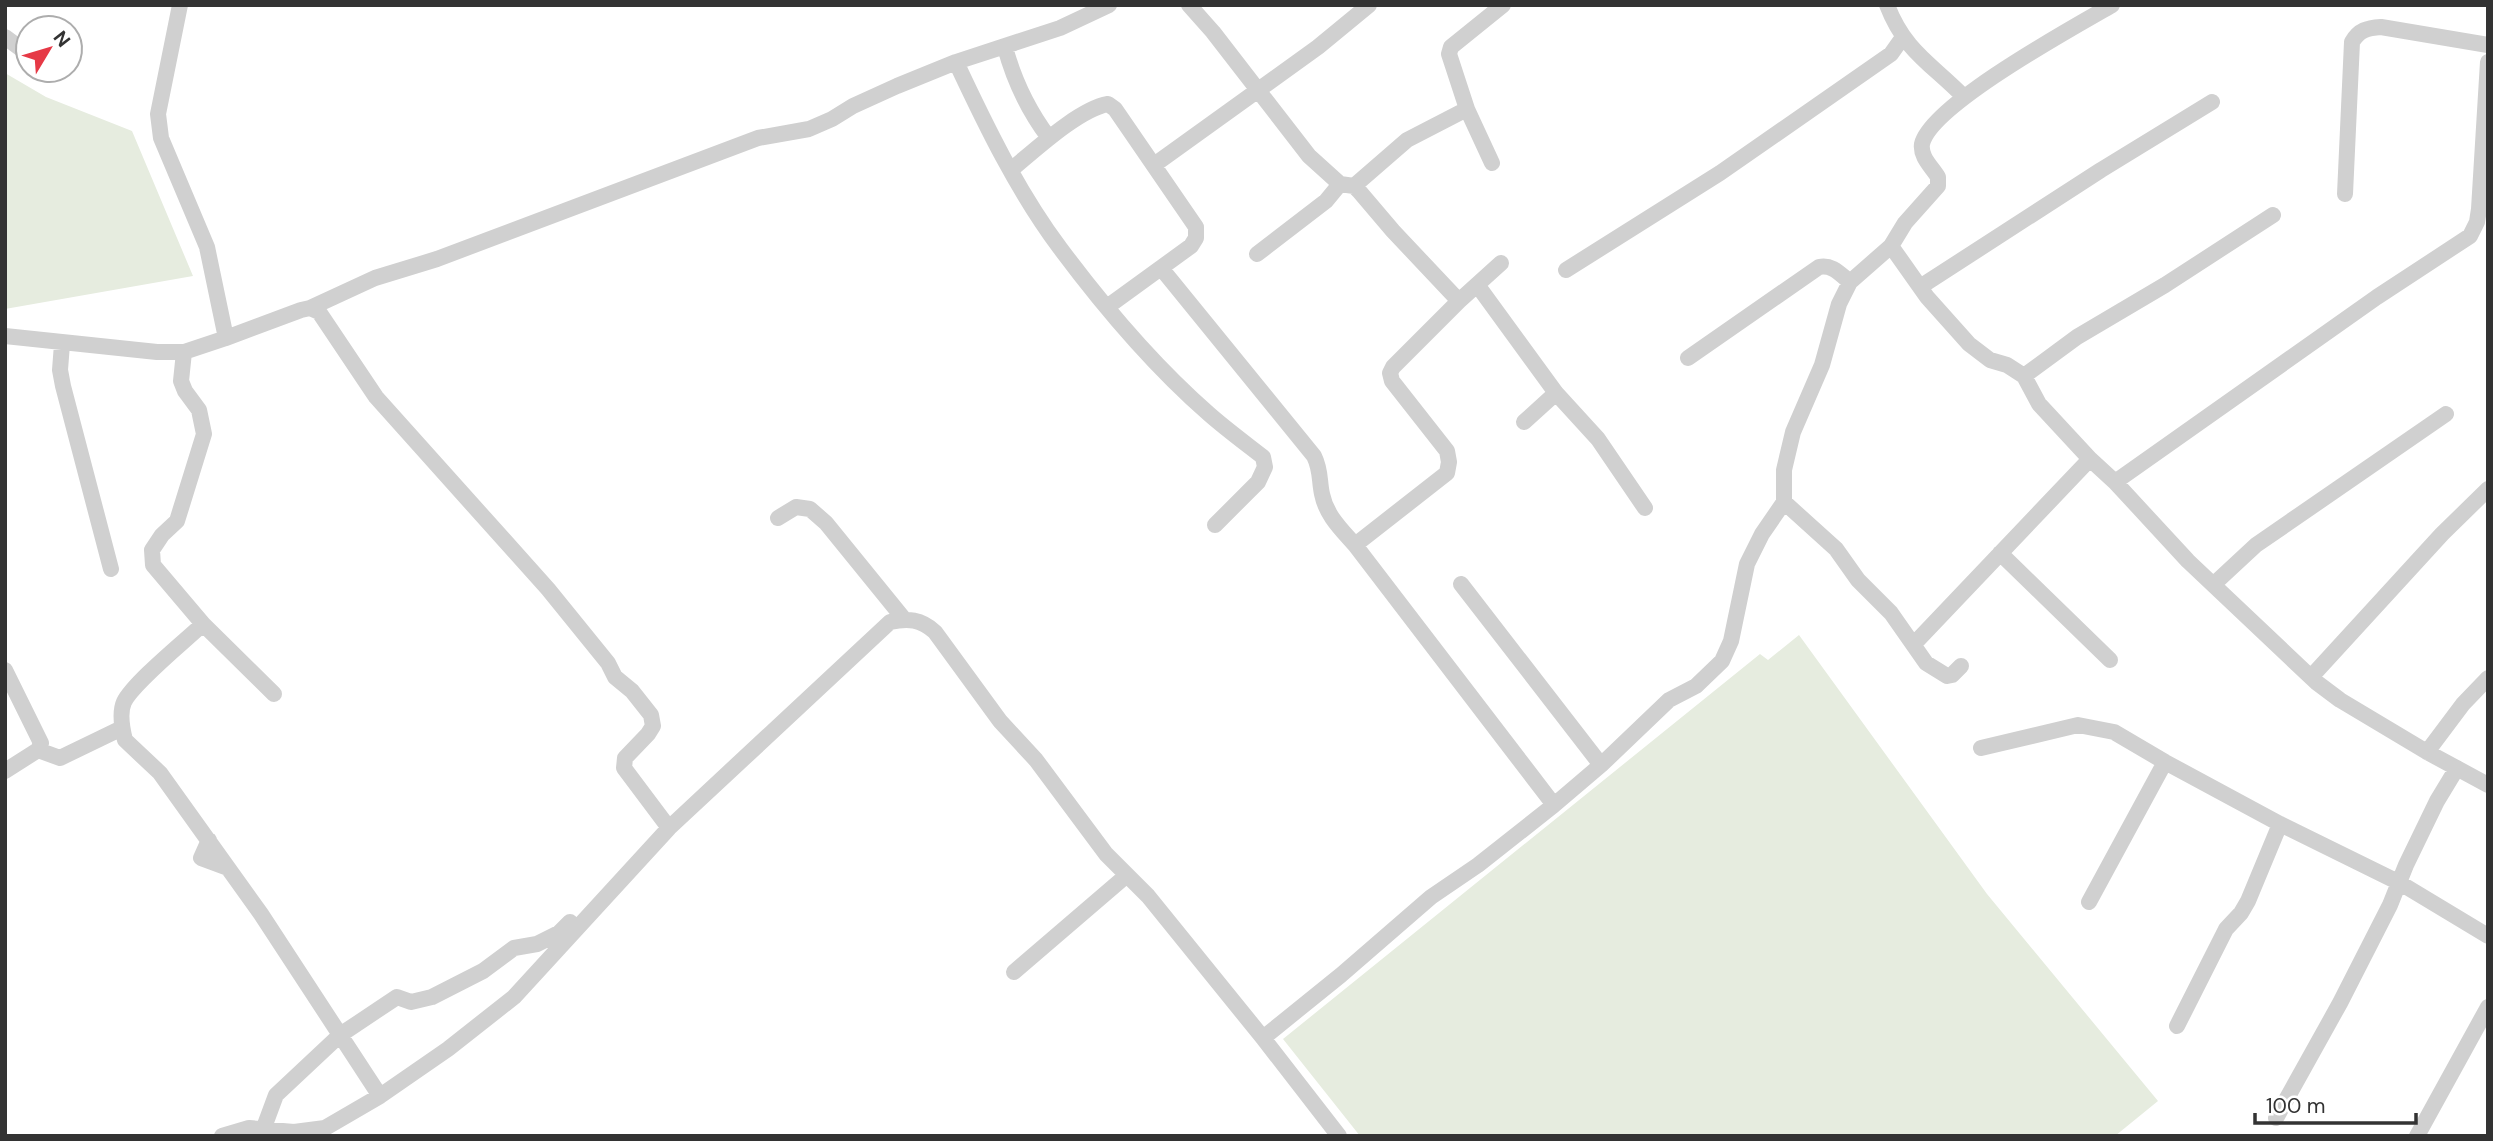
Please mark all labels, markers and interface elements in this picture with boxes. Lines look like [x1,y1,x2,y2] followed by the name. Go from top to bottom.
[14,14,84,84] north arrow
[48,26,76,52] text: N
[2255,1082,2416,1126] scale bar
[2266,1092,2326,1120] text: 100 m

